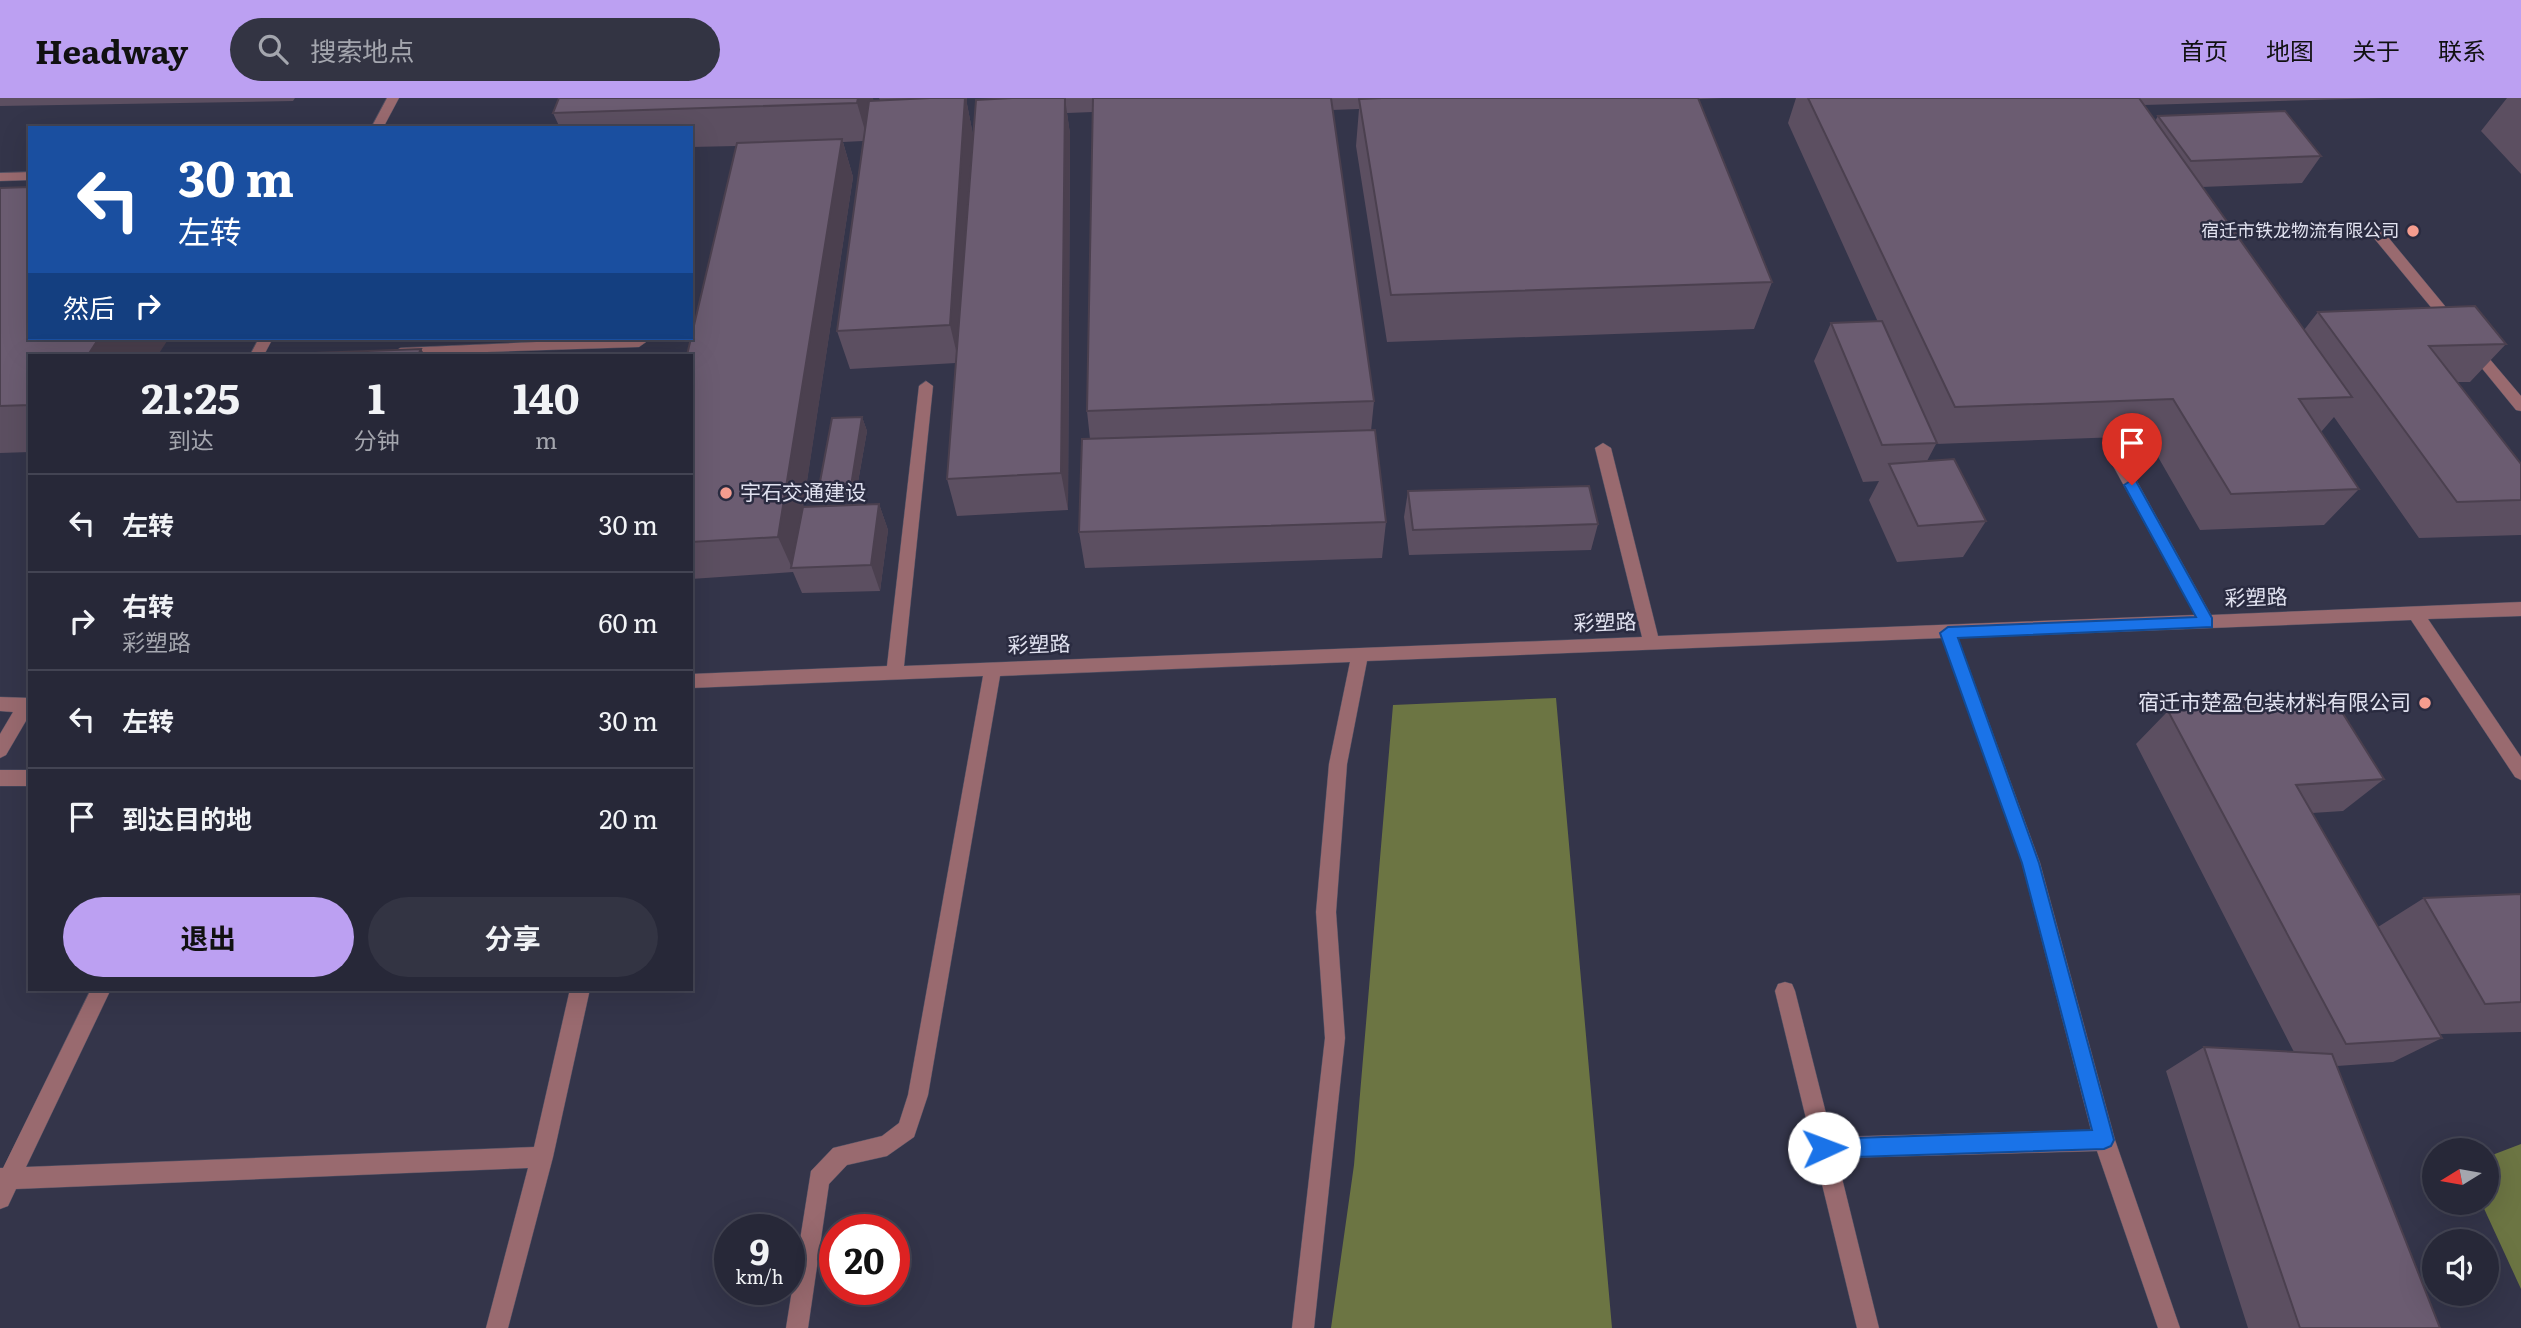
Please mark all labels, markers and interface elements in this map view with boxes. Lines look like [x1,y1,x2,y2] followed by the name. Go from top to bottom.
[230,18,720,81] search box
[35,25,188,74] text: Headway
[254,30,292,68] icon: search
[310,30,414,69] text: 搜索地点
[2180,32,2228,67] text: 首页
[2266,32,2314,67] text: 地图
[2352,32,2400,67] text: 关于
[2438,32,2486,67] text: 联系
[178,139,294,212] text: 30 m
[63,154,154,245] icon: left
[178,206,242,254] text: 左转
[2201,216,2399,243] place label: 宿迁市铁龙物流有限公司
[2405,223,2421,239] marker: 宿迁市铁龙物流有限公司
[63,287,115,326] text: 然后
[129,287,167,325] icon: right
[141,365,240,427] text: 21:25
[368,365,385,427] text: 1
[513,365,580,427] text: 140
[2102,413,2162,485] pin
[168,422,214,456] text: 到达
[353,422,399,456] text: 分钟
[535,422,557,456] text: m
[2113,424,2151,462] icon: arrive
[740,475,866,506] place label: 宇石交通建设
[718,485,734,501] marker: 宇石交通建设
[63,504,101,542] icon: left
[122,504,174,543] text: 左转
[598,504,658,543] text: 30 m
[2224,579,2288,612] street label: 彩塑路
[122,585,174,624] text: 右转
[63,602,101,640] icon: right
[599,602,658,641] text: 60 m
[1573,604,1637,637] street label: 彩塑路
[122,624,191,658] text: 彩塑路
[1007,626,1071,659] street label: 彩塑路
[2138,685,2411,716] place label: 宿迁市楚盈包装材料有限公司
[2417,695,2433,711] marker: 宿迁市楚盈包装材料有限公司
[63,700,101,738] icon: left
[122,700,174,739] text: 左转
[598,700,658,739] text: 30 m
[63,798,101,836] icon: arrive
[122,798,252,837] text: 到达目的地
[599,798,658,837] text: 20 m
[63,897,354,977] button: 退出
[368,897,658,977] button: 分享
[1787,1111,1861,1185] position arrow
[2422,1138,2499,1214] north arrow
[2422,1138,2499,1306] map controls
[819,1214,910,1305] speed limit sign: 20
[749,1224,770,1276] text: 9
[2422,1229,2499,1306] button: sound
[736,1263,783,1290] text: km/h

